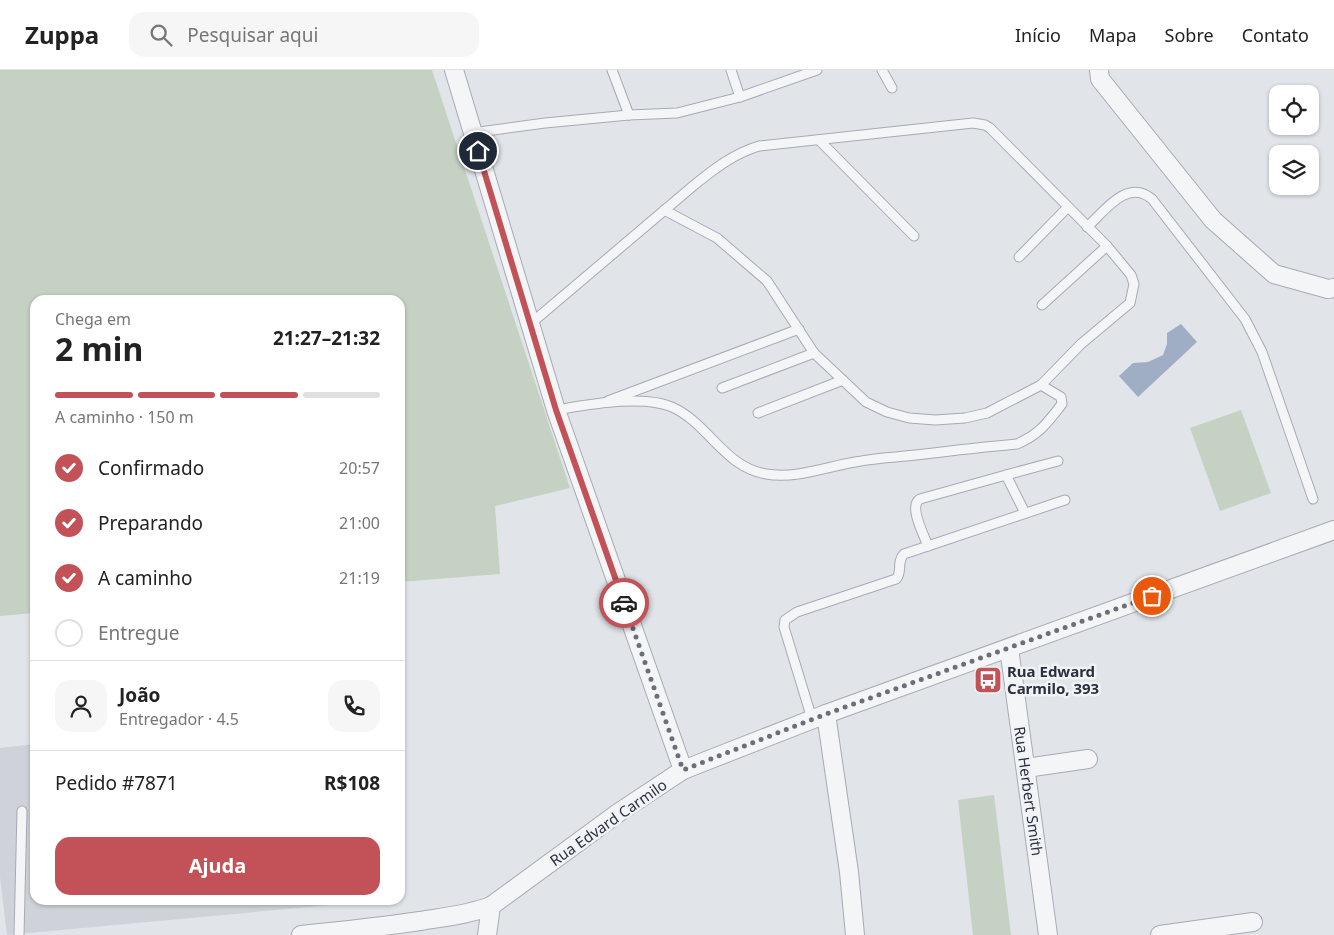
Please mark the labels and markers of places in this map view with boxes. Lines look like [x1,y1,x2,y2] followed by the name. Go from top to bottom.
[457,130,499,172] pin
[1131,575,1173,617] pin
[1007,661,1099,698] place label: Rua Edward Carmilo, 393
[973,665,1003,695] bus stop icon: Rua Edward Carmilo, 393

